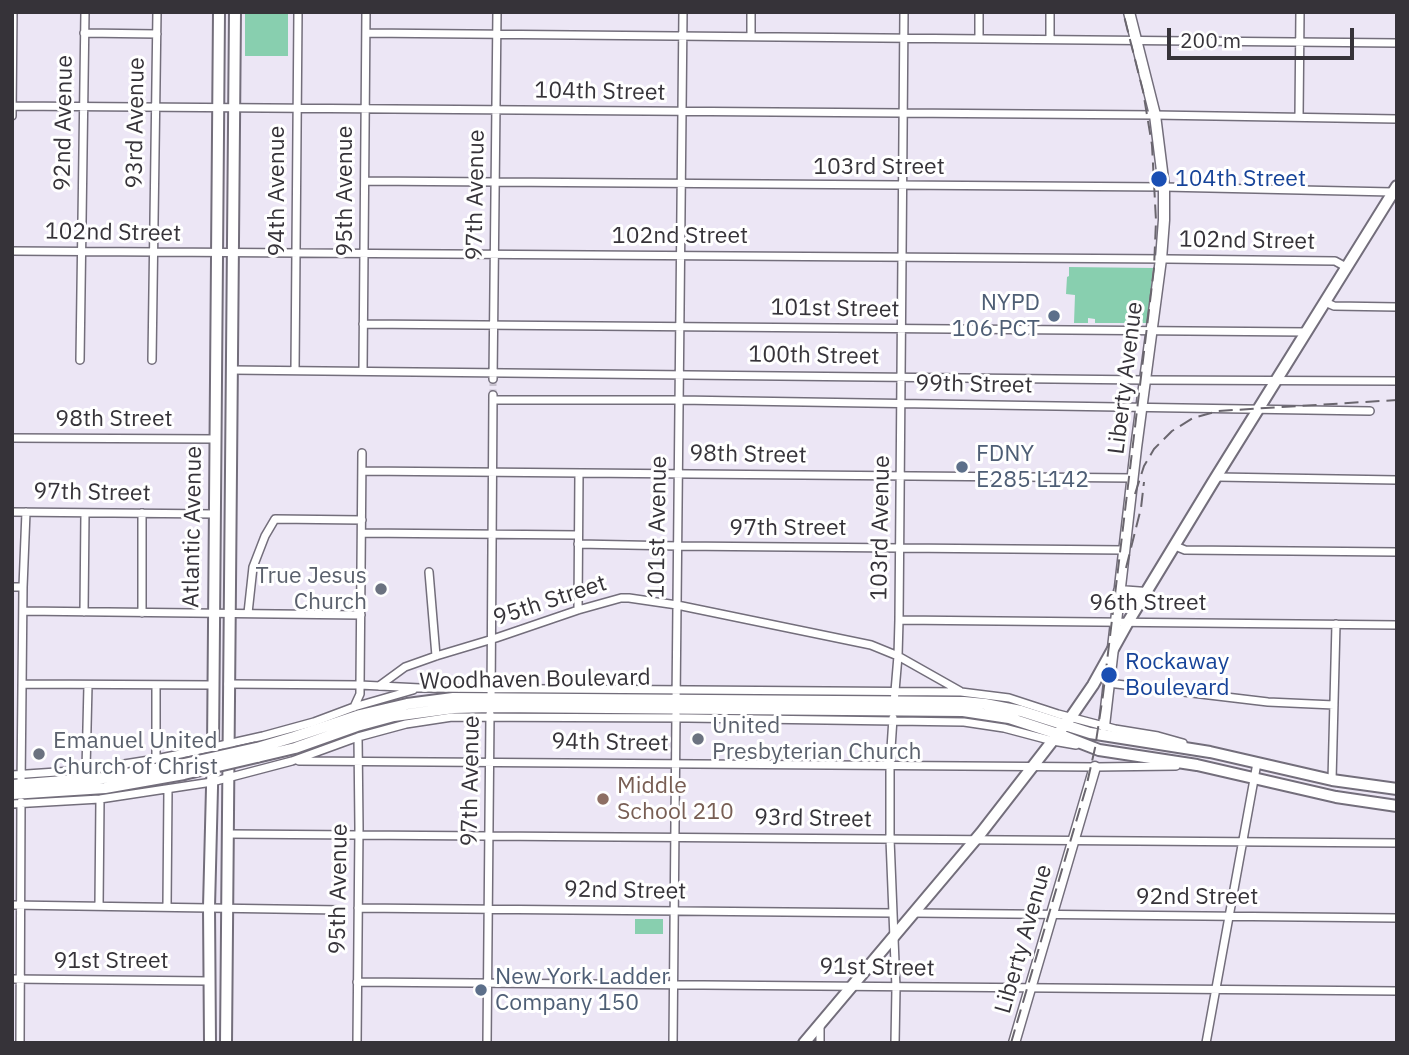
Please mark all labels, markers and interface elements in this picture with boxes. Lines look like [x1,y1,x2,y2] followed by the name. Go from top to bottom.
[1171,14,1358,58] scale bar
[1180,26,1241,54] text: 200 m
[49,55,79,191] street label: 92nd Avenue
[121,57,151,189] street label: 93rd Avenue
[534,77,666,107] street label: 104th Street
[263,126,291,256] street label: 94th Avenue
[331,126,359,256] street label: 95th Avenue
[461,129,491,261] street label: 97th Avenue
[813,153,945,181] street label: 103rd Street
[1175,165,1306,193] place label: 104th Street
[1149,169,1169,189] marker: 104th Street
[45,218,181,248] street label: 102nd Street
[612,222,748,250] street label: 102nd Street
[1179,226,1315,256] street label: 102nd Street
[952,289,1040,343] place label: NYPD 106 PCT
[770,294,900,324] street label: 101st Street
[1103,300,1149,456] street label: Liberty Avenue
[1046,308,1062,324] marker: NYPD 106 PCT
[748,341,880,371] street label: 100th Street
[915,370,1033,400] street label: 99th Street
[55,405,173,433] street label: 98th Street
[689,440,807,470] street label: 98th Street
[976,440,1089,494] place label: FDNY E285 L142
[178,446,208,608] street label: Atlantic Avenue
[643,455,673,599] street label: 101st Avenue
[866,455,896,601] street label: 103rd Avenue
[954,459,970,475] marker: FDNY E285 L142
[33,478,151,508] street label: 97th Street
[729,514,847,542] street label: 97th Street
[255,562,367,616] place label: True Jesus Church
[490,570,610,632] street label: 95th Street
[373,581,389,597] marker: True Jesus Church
[1089,589,1207,617] street label: 96th Street
[1125,648,1230,702] place label: Rockaway Boulevard
[419,664,651,696] street label: Woodhaven Boulevard
[1099,665,1119,685] marker: Rockaway Boulevard
[712,712,922,766] place label: United Presbyterian Church
[456,715,486,847] street label: 97th Avenue
[53,727,218,781] place label: Emanuel United Church of Christ
[551,728,669,758] street label: 94th Street
[690,731,706,747] marker: United Presbyterian Church
[31,746,47,762] marker: Emanuel United Church of Christ
[617,772,734,826] place label: Middle School 210
[595,791,611,807] marker: Middle School 210
[754,804,872,834] street label: 93rd Street
[324,823,354,955] street label: 95th Avenue
[990,861,1058,1017] street label: Liberty Avenue
[564,876,686,906] street label: 92nd Street
[1136,883,1258,911] street label: 92nd Street
[53,947,169,975] street label: 91st Street
[819,953,935,983] street label: 91st Street
[495,963,670,1017] place label: New York Ladder Company 150
[473,982,489,998] marker: New York Ladder Company 150

